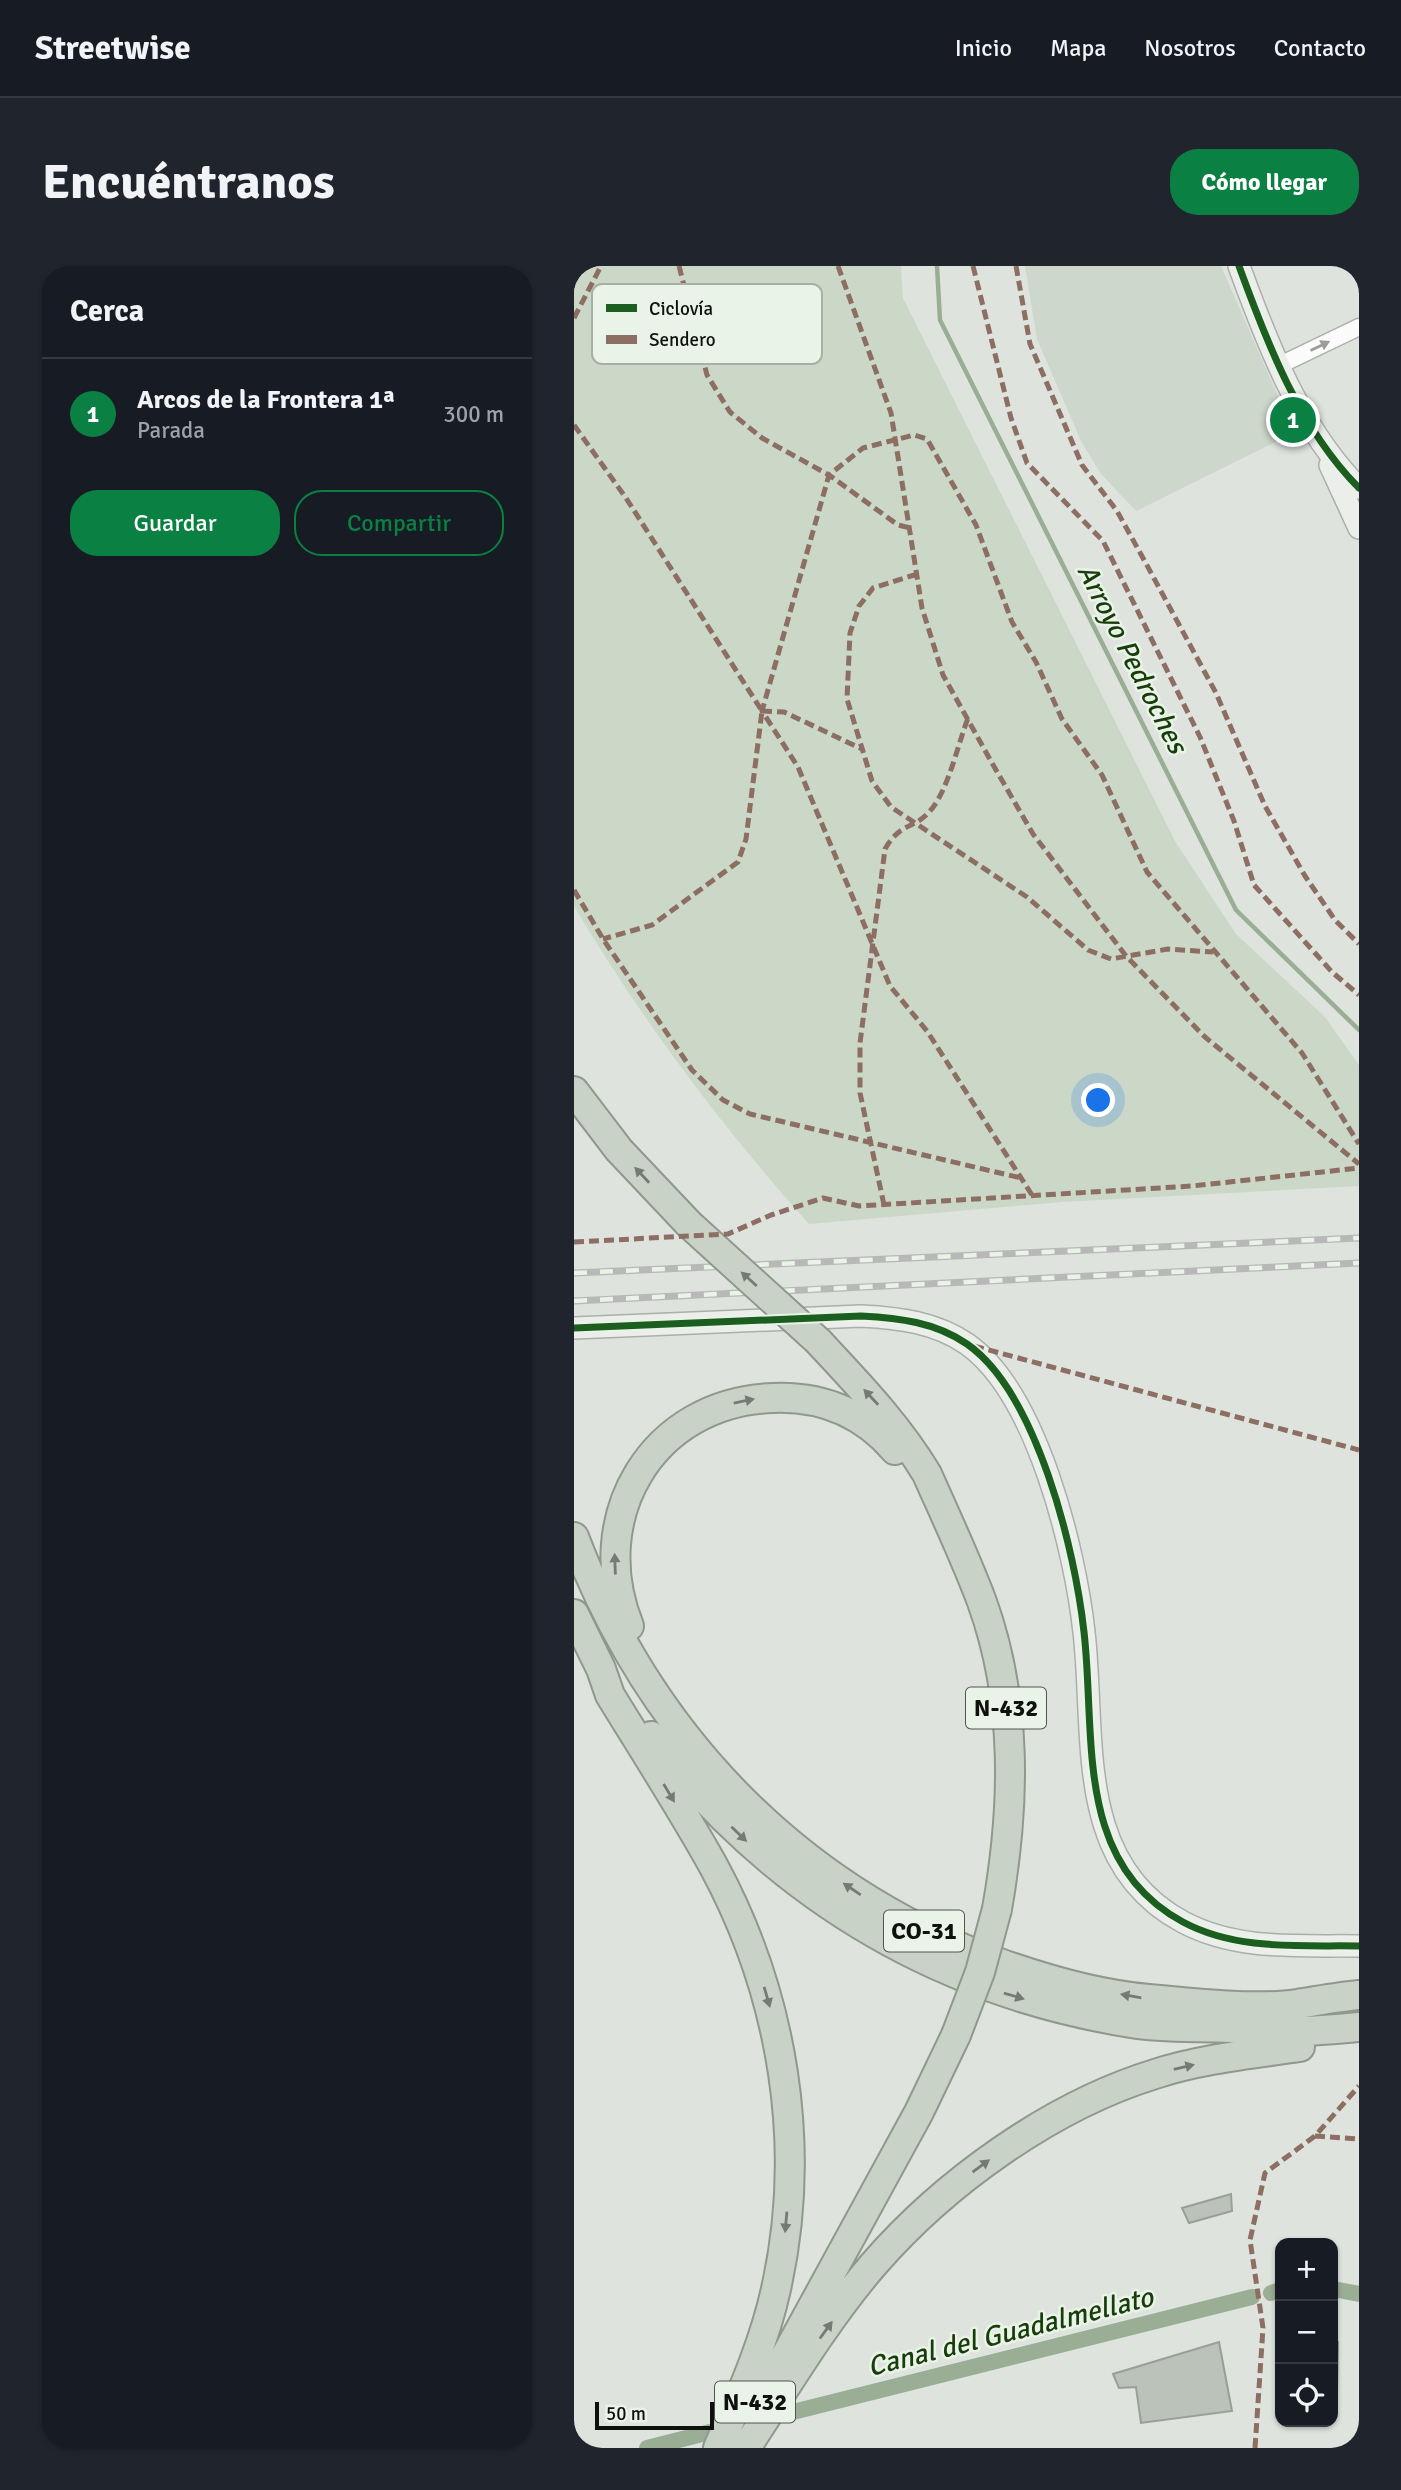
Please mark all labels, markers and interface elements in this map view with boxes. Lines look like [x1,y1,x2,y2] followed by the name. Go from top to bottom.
[35,28,191,69] text: Streetwise
[955,33,1012,63] text: Inicio
[1050,33,1106,63] text: Mapa
[1144,33,1236,63] text: Nosotros
[1274,33,1366,63] text: Contacto
[1170,149,1359,215] button: Cómo llegar
[42,152,335,212] text: Encuéntranos
[592,284,822,364] legend
[70,293,144,330] text: Cerca
[649,297,713,321] text: Ciclovía
[649,328,716,352] text: Sendero
[1310,340,1330,352] one-way arrow
[137,384,395,416] text: Arcos de la Frontera 1ª
[1270,394,1316,446] pin: 1
[87,400,99,429] text: 1
[443,400,504,429] text: 300 m
[137,416,205,445] text: Parada
[70,490,280,556] button: Guardar
[294,490,504,556] button: Compartir
[1070,558,1196,761] water label: Arroyo Pedroches
[1081,1083,1115,1117] your location
[634,1166,650,1184] one-way arrow
[741,1272,758,1287] one-way arrow
[863,1389,879,1406] one-way arrow
[733,1395,755,1406] one-way arrow
[609,1553,621,1575] one-way arrow
[966,1688,1046,1728] road number: N-432
[663,1783,675,1802] one-way arrow
[730,1826,748,1842] one-way arrow
[843,1882,861,1896] one-way arrow
[884,1910,964,1952] road number: CO-31
[762,1987,772,2008] one-way arrow
[1003,1991,1025,2002] one-way arrow
[1120,1991,1142,2002] one-way arrow
[1173,2061,1195,2072] one-way arrow
[972,2159,990,2173] one-way arrow
[780,2211,791,2233] one-way arrow
[1275,2238,1338,2427] map controls
[1275,2238,1338,2301] button: +
[864,2280,1158,2384] water label: Canal del Guadalmellato
[1275,2301,1338,2364] button: −
[818,2322,833,2340] one-way arrow
[1275,2364,1338,2427] button: locate
[715,2382,795,2423] road number: N-432
[595,2399,714,2431] scale bar
[606,2402,646,2426] text: 50 m

